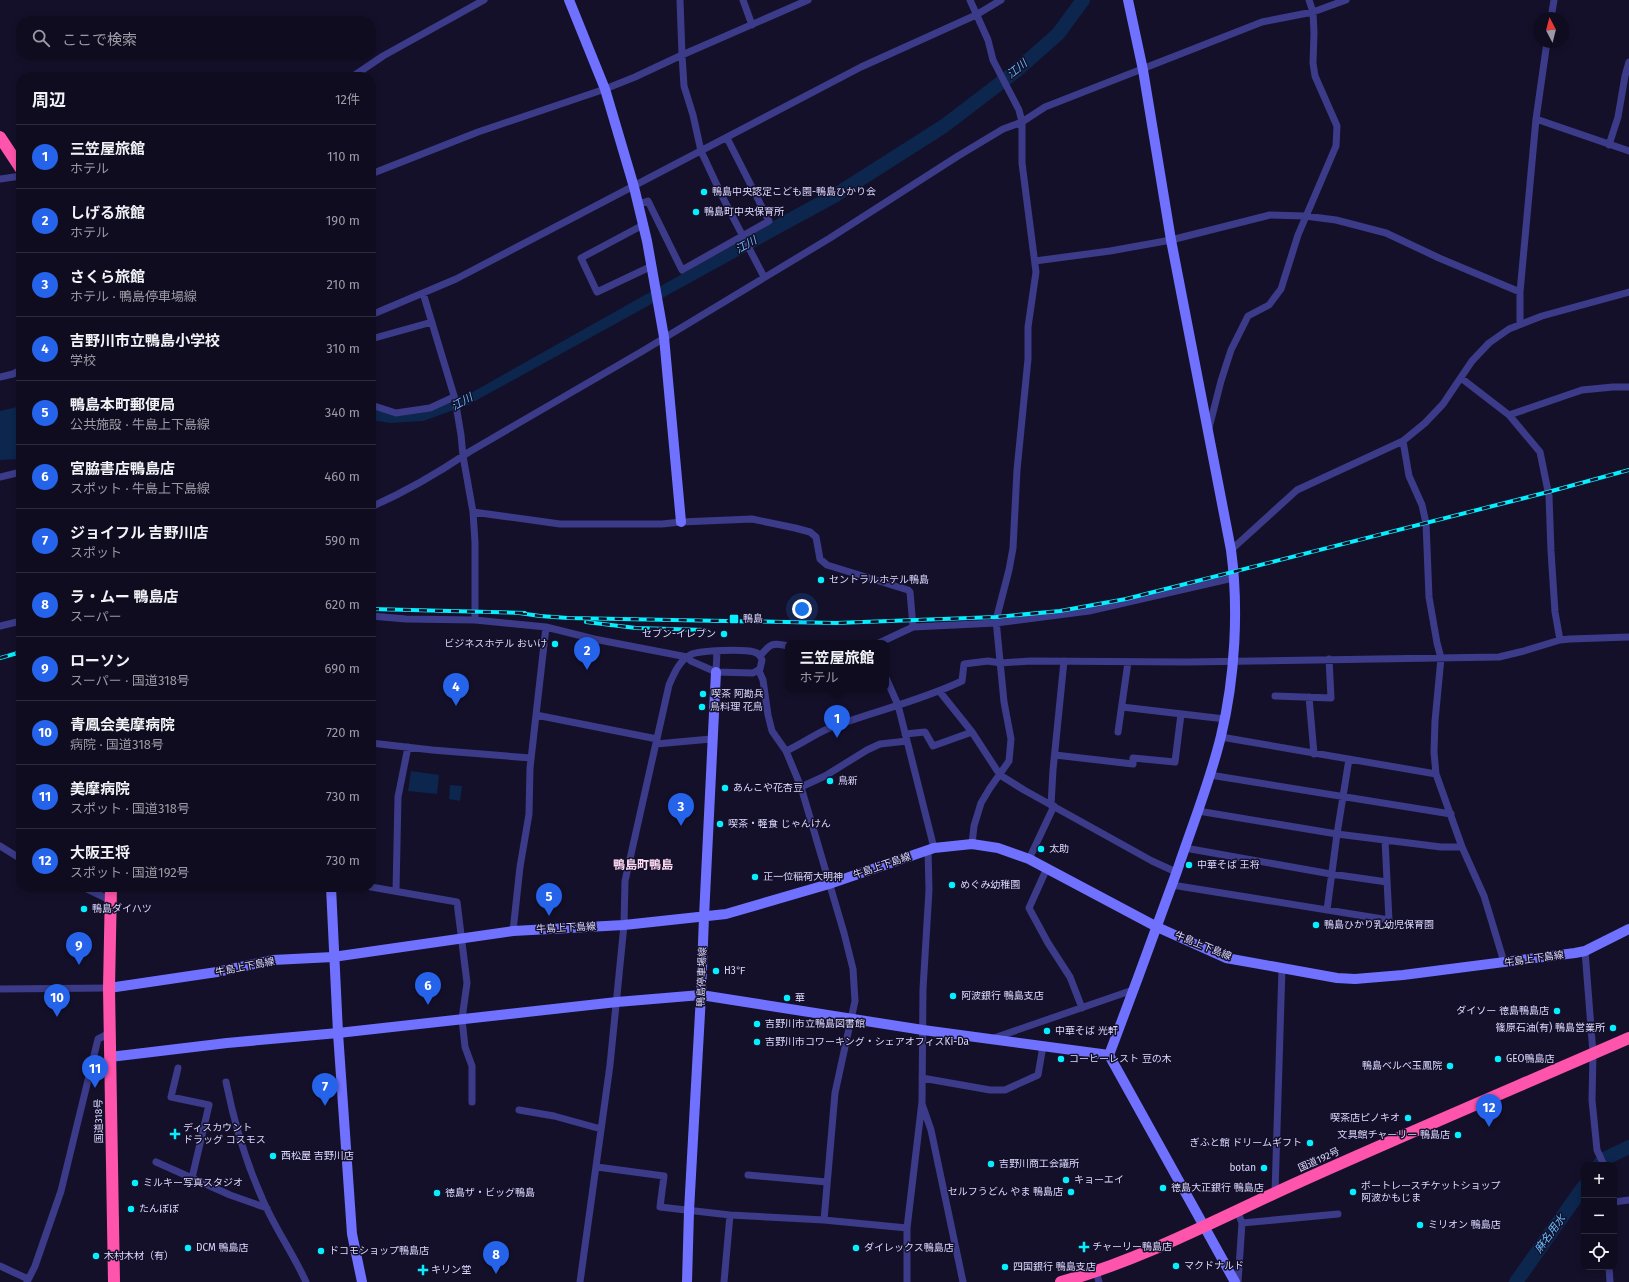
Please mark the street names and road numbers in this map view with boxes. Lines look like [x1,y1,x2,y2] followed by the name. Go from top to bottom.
[852,851,912,881] street label: 牛島上下島線
[536,920,596,936] street label: 牛島上下島線
[1173,929,1233,963] street label: 牛島上下島線
[695,947,709,1007] street label: 鴨島停車場線
[1503,949,1565,969] street label: 牛島上下島線
[214,955,276,979] street label: 牛島上下島線
[93,1099,105,1143] street label: 国道318号
[1296,1146,1342,1174] street label: 国道192号

